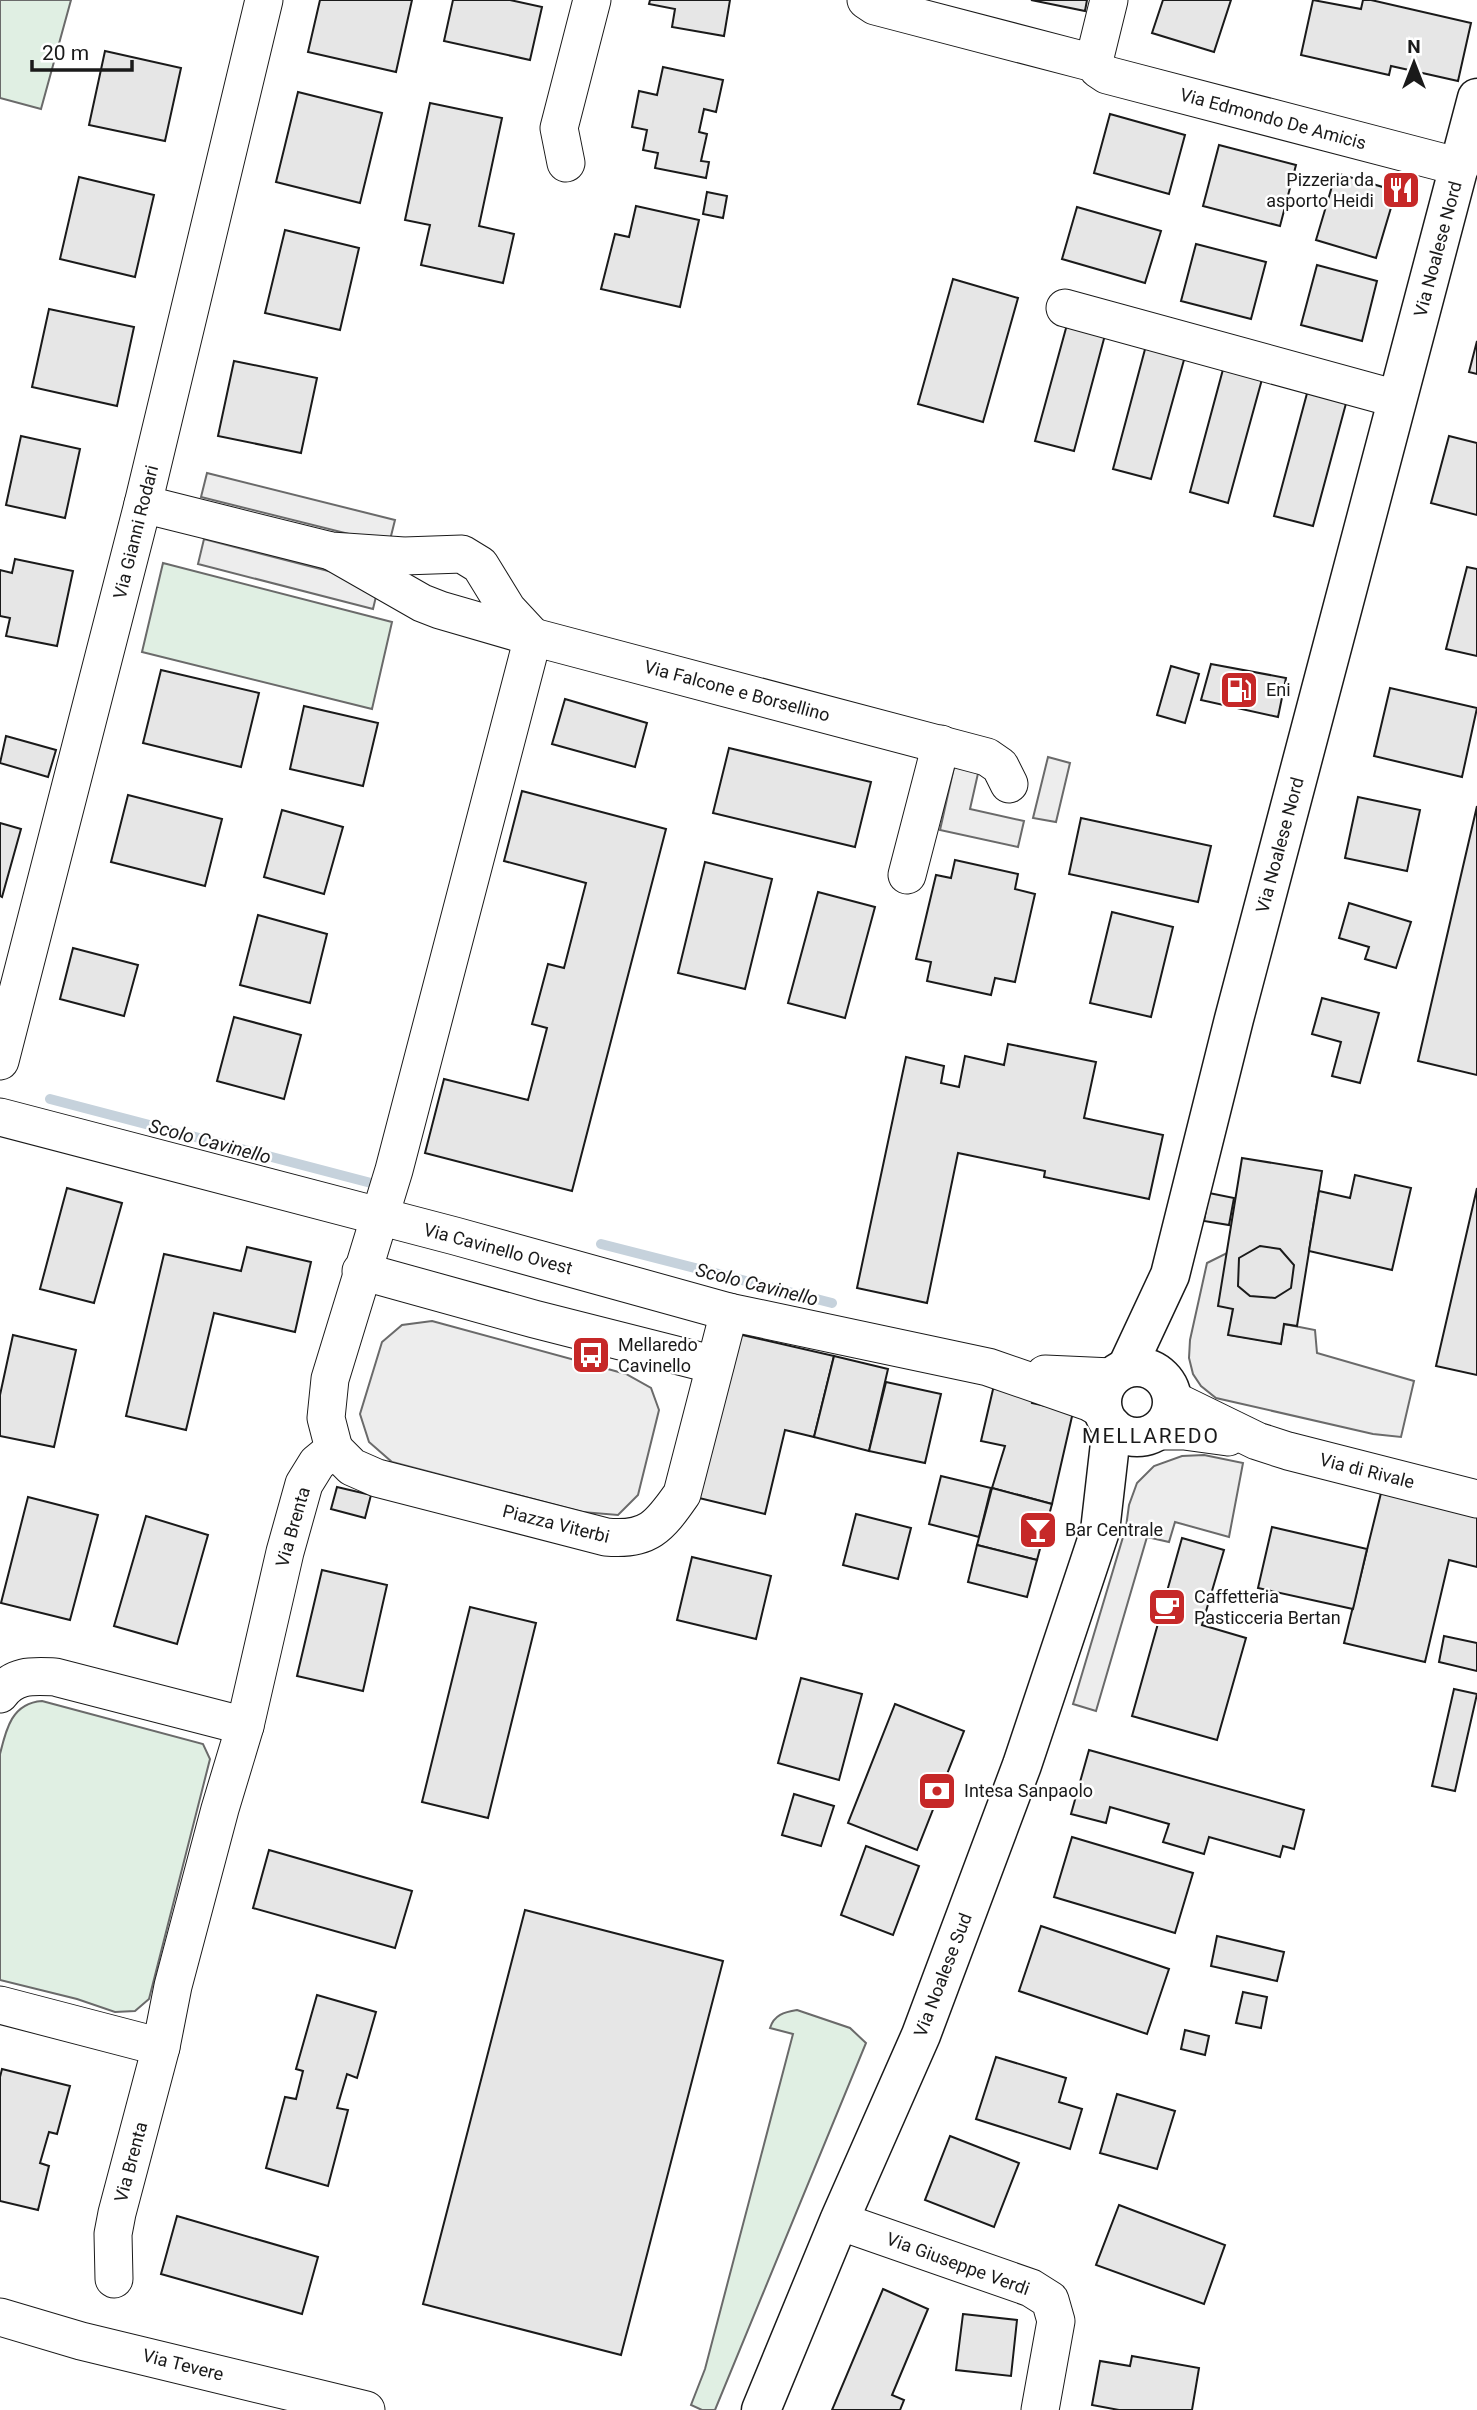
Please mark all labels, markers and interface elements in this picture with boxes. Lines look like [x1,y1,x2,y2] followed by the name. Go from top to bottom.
[32,28,131,72] scale bar
[1379,28,1449,98] north arrow
[1407,35,1421,58] text: N
[42,41,89,65] text: 20 m
[1178,84,1369,154] street label: Via Edmondo De Amicis
[1266,169,1374,211] place label: Pizzeria da asporto Heidi
[1380,169,1422,211] restaurant icon: Pizzeria da asporto Heidi
[1409,179,1466,319] street label: Via Noalese Nord
[109,463,162,601] street label: Via Gianni Rodari
[642,656,832,725] street label: Via Falcone e Borsellino
[1218,669,1260,711] fuel station icon: Eni
[1266,679,1291,700] place label: Eni
[1251,775,1308,915] street label: Via Noalese Nord
[146,1114,273,1169] water label: Scolo Cavinello
[421,1219,575,1279] street label: Via Cavinello Ovest
[693,1258,821,1311] water label: Scolo Cavinello
[570,1334,612,1376] bus stop icon: Mellaredo Cavinello
[618,1334,698,1376] place label: Mellaredo Cavinello
[1082,1424,1220,1448] district label: MELLAREDO
[1318,1449,1417,1492] street label: Via di Rivale
[271,1484,314,1569] street label: Via Brenta
[500,1500,612,1547] street label: Piazza Viterbi
[1017,1509,1059,1551] bar icon: Bar Centrale
[1065,1519,1163,1540] place label: Bar Centrale
[1146,1586,1188,1628] cafe icon: Caffetteria Pasticceria Bertan
[1194,1586,1341,1628] place label: Caffetteria Pasticceria Bertan
[916,1770,958,1812] bank icon: Intesa Sanpaolo
[964,1780,1093,1801] place label: Intesa Sanpaolo
[909,1910,976,2040] street label: Via Noalese Sud
[110,2119,151,2204] street label: Via Brenta
[884,2228,1033,2299] street label: Via Giuseppe Verdi
[140,2344,226,2385] street label: Via Tevere

